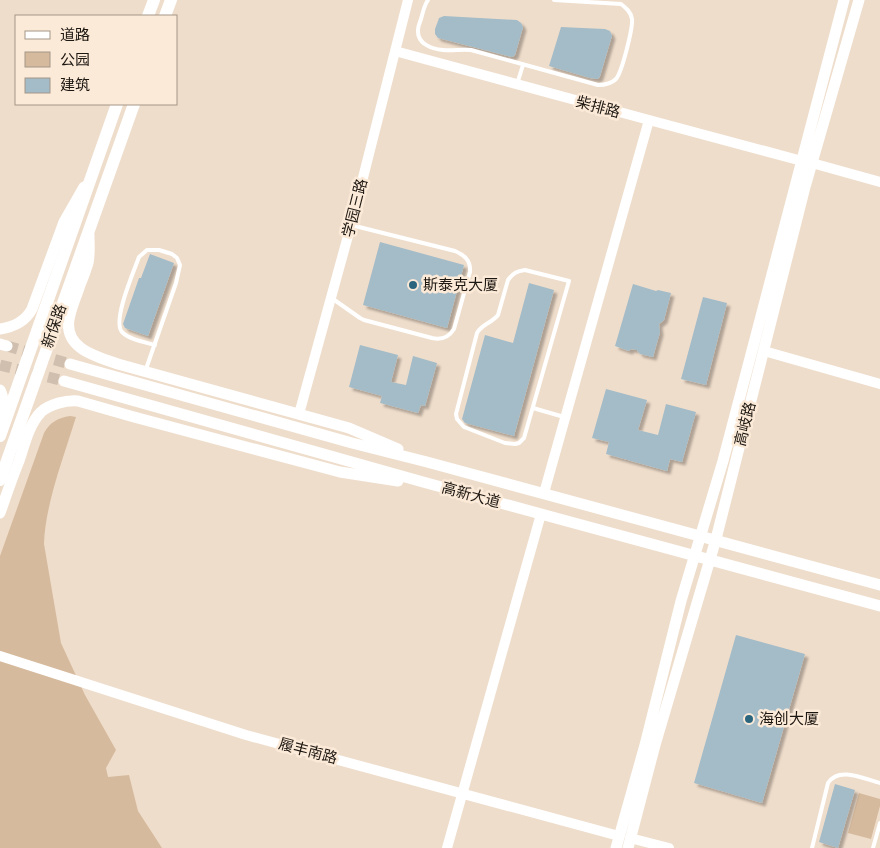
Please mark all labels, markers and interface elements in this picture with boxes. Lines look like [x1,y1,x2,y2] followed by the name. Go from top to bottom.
[15,15,178,105] legend
[60,25,90,44] text: 道路
[60,50,90,69] text: 公园
[60,75,90,94] text: 建筑
[574,92,622,122] street label: 柴排路
[338,176,371,239] street label: 学园三路
[423,275,498,294] place label: 斯泰克大厦
[407,279,419,291] marker: 斯泰克大厦
[37,301,70,350] street label: 新保路
[730,400,759,448] street label: 高岐路
[440,478,503,511] street label: 高新大道
[759,709,819,728] place label: 海创大厦
[743,713,755,725] marker: 海创大厦
[277,734,340,767] street label: 履丰南路

